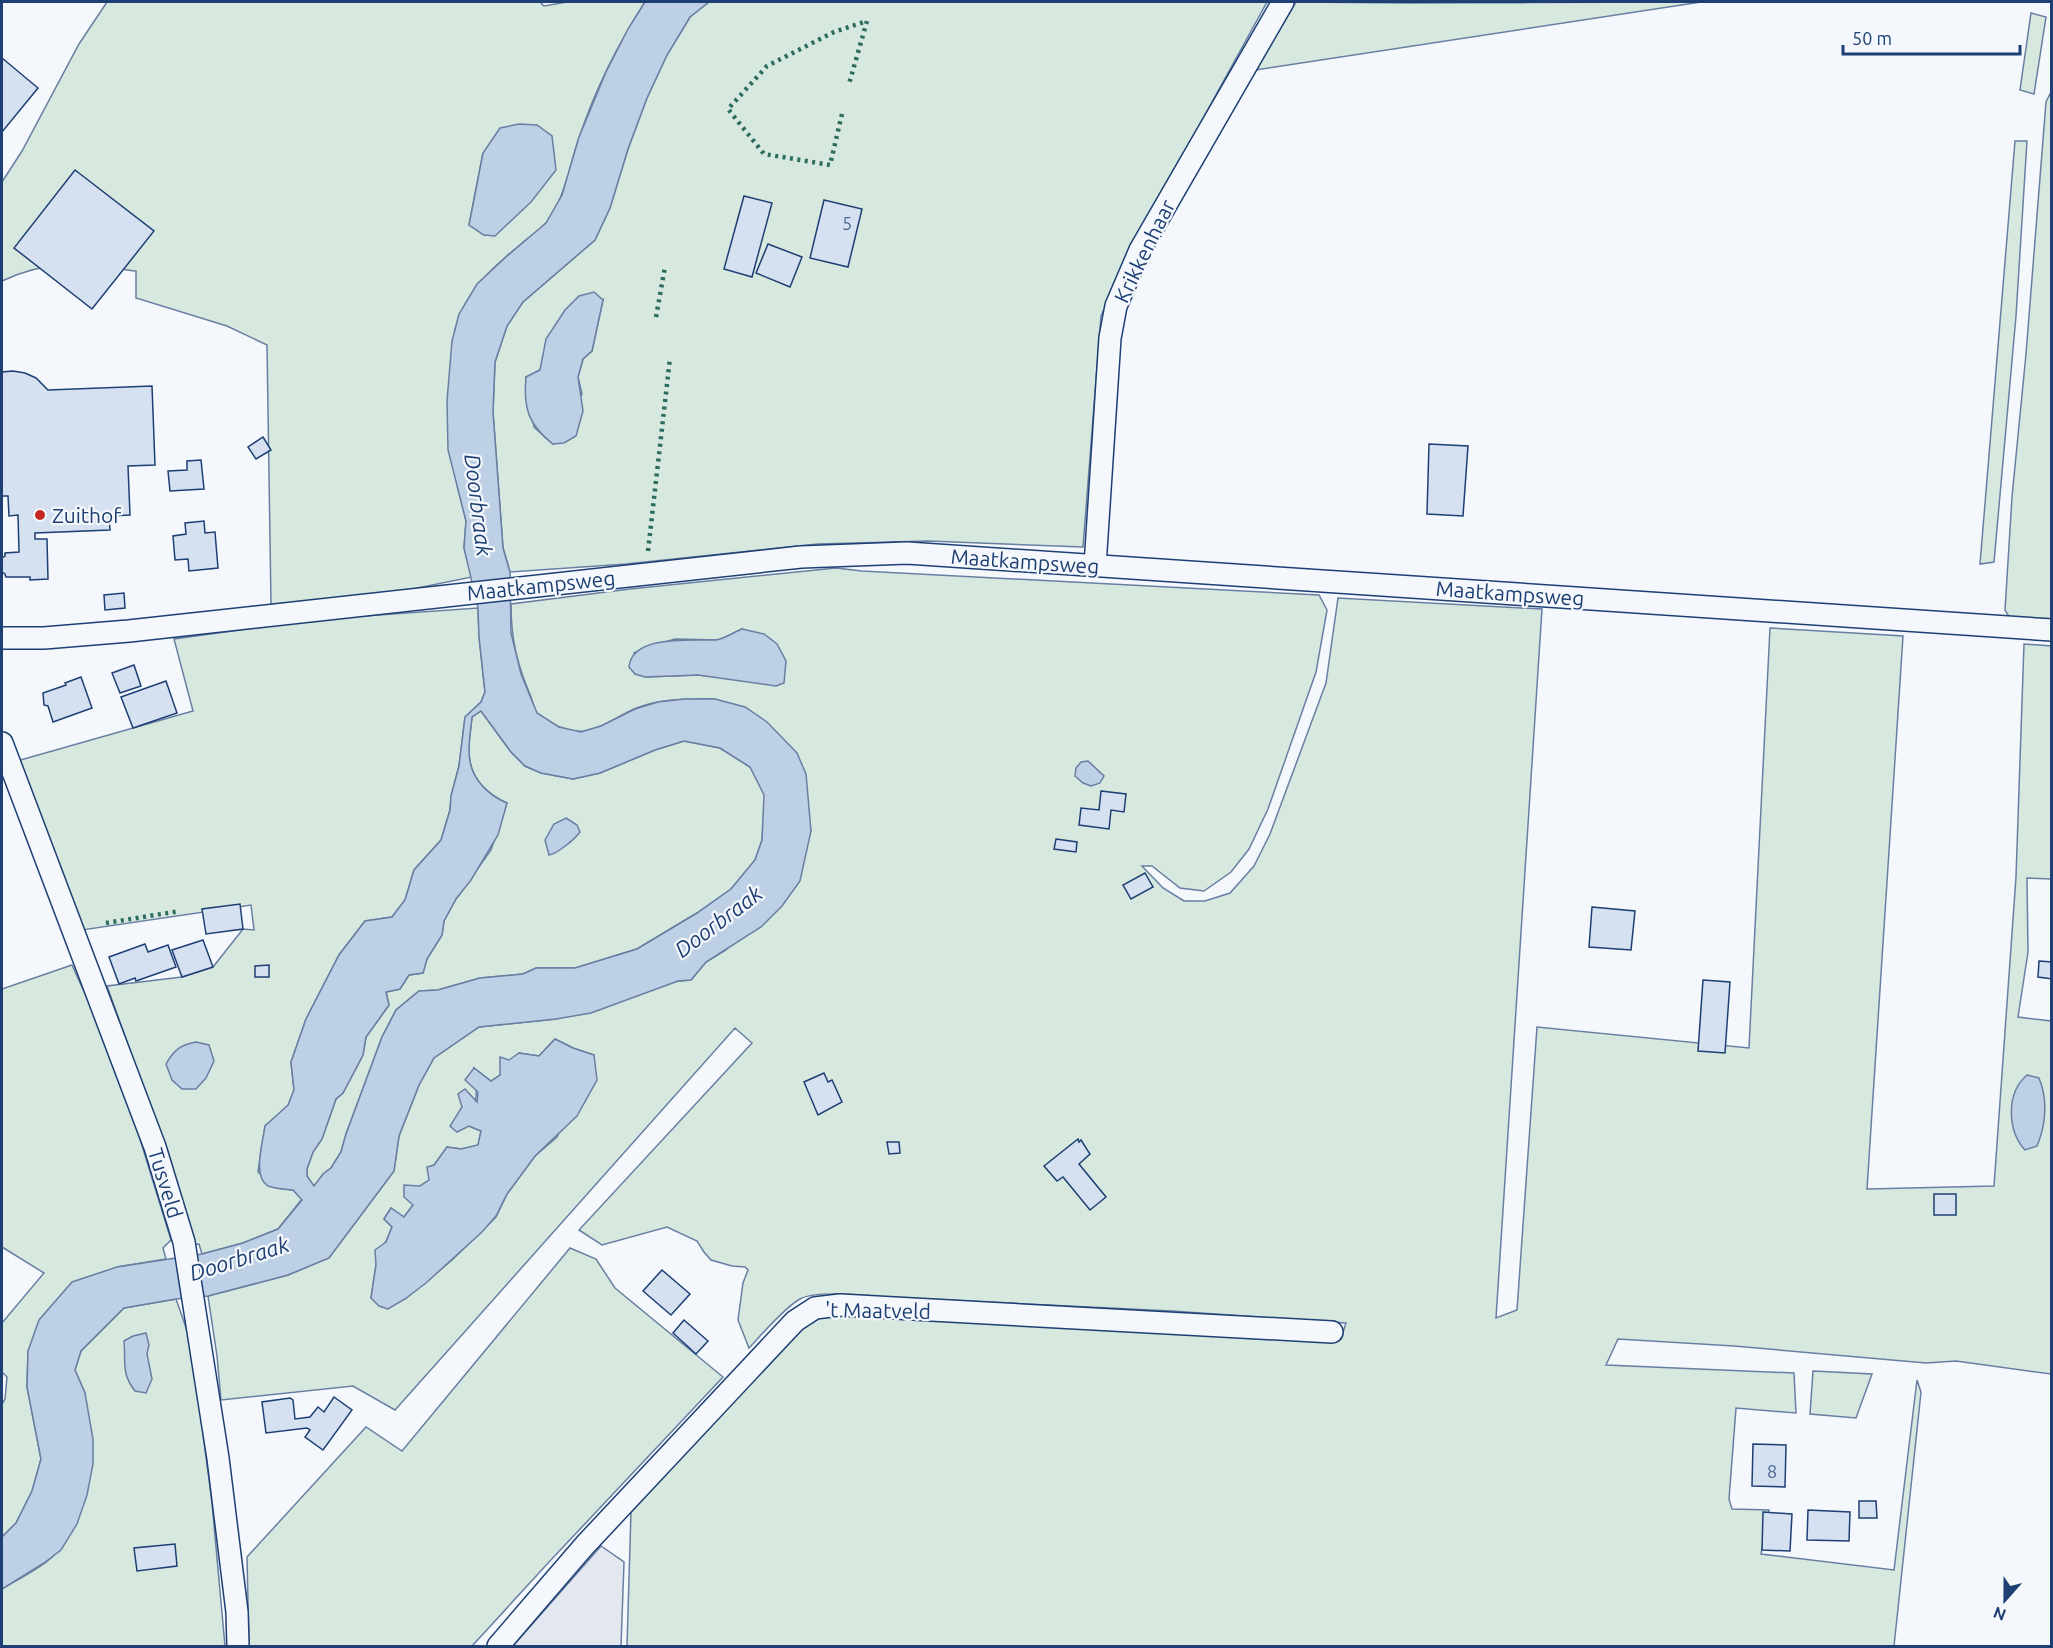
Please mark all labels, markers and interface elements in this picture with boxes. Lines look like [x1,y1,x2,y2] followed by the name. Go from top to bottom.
[1843,18,2020,56] scale bar
[1852,28,1892,48] text: 50 m
[1109,195,1179,307] street label: Krikkenhaar
[842,213,852,233] house number: 5
[460,452,498,558] water label: Doorbraak
[52,503,122,527] place label: Zuithof
[33,508,47,522] marker: Zuithof
[950,544,1100,578] street label: Maatkampsweg
[466,565,616,605] street label: Maatkampsweg
[1435,576,1585,610] street label: Maatkampsweg
[669,880,767,962] water label: Doorbraak
[144,1145,188,1221] street label: Tusveld
[186,1231,293,1285] water label: Doorbraak
[825,1297,931,1323] street label: 't Maatveld
[1767,1461,1777,1481] house number: 8
[1975,1570,2035,1630] north arrow
[1991,1603,2008,1625] text: N

